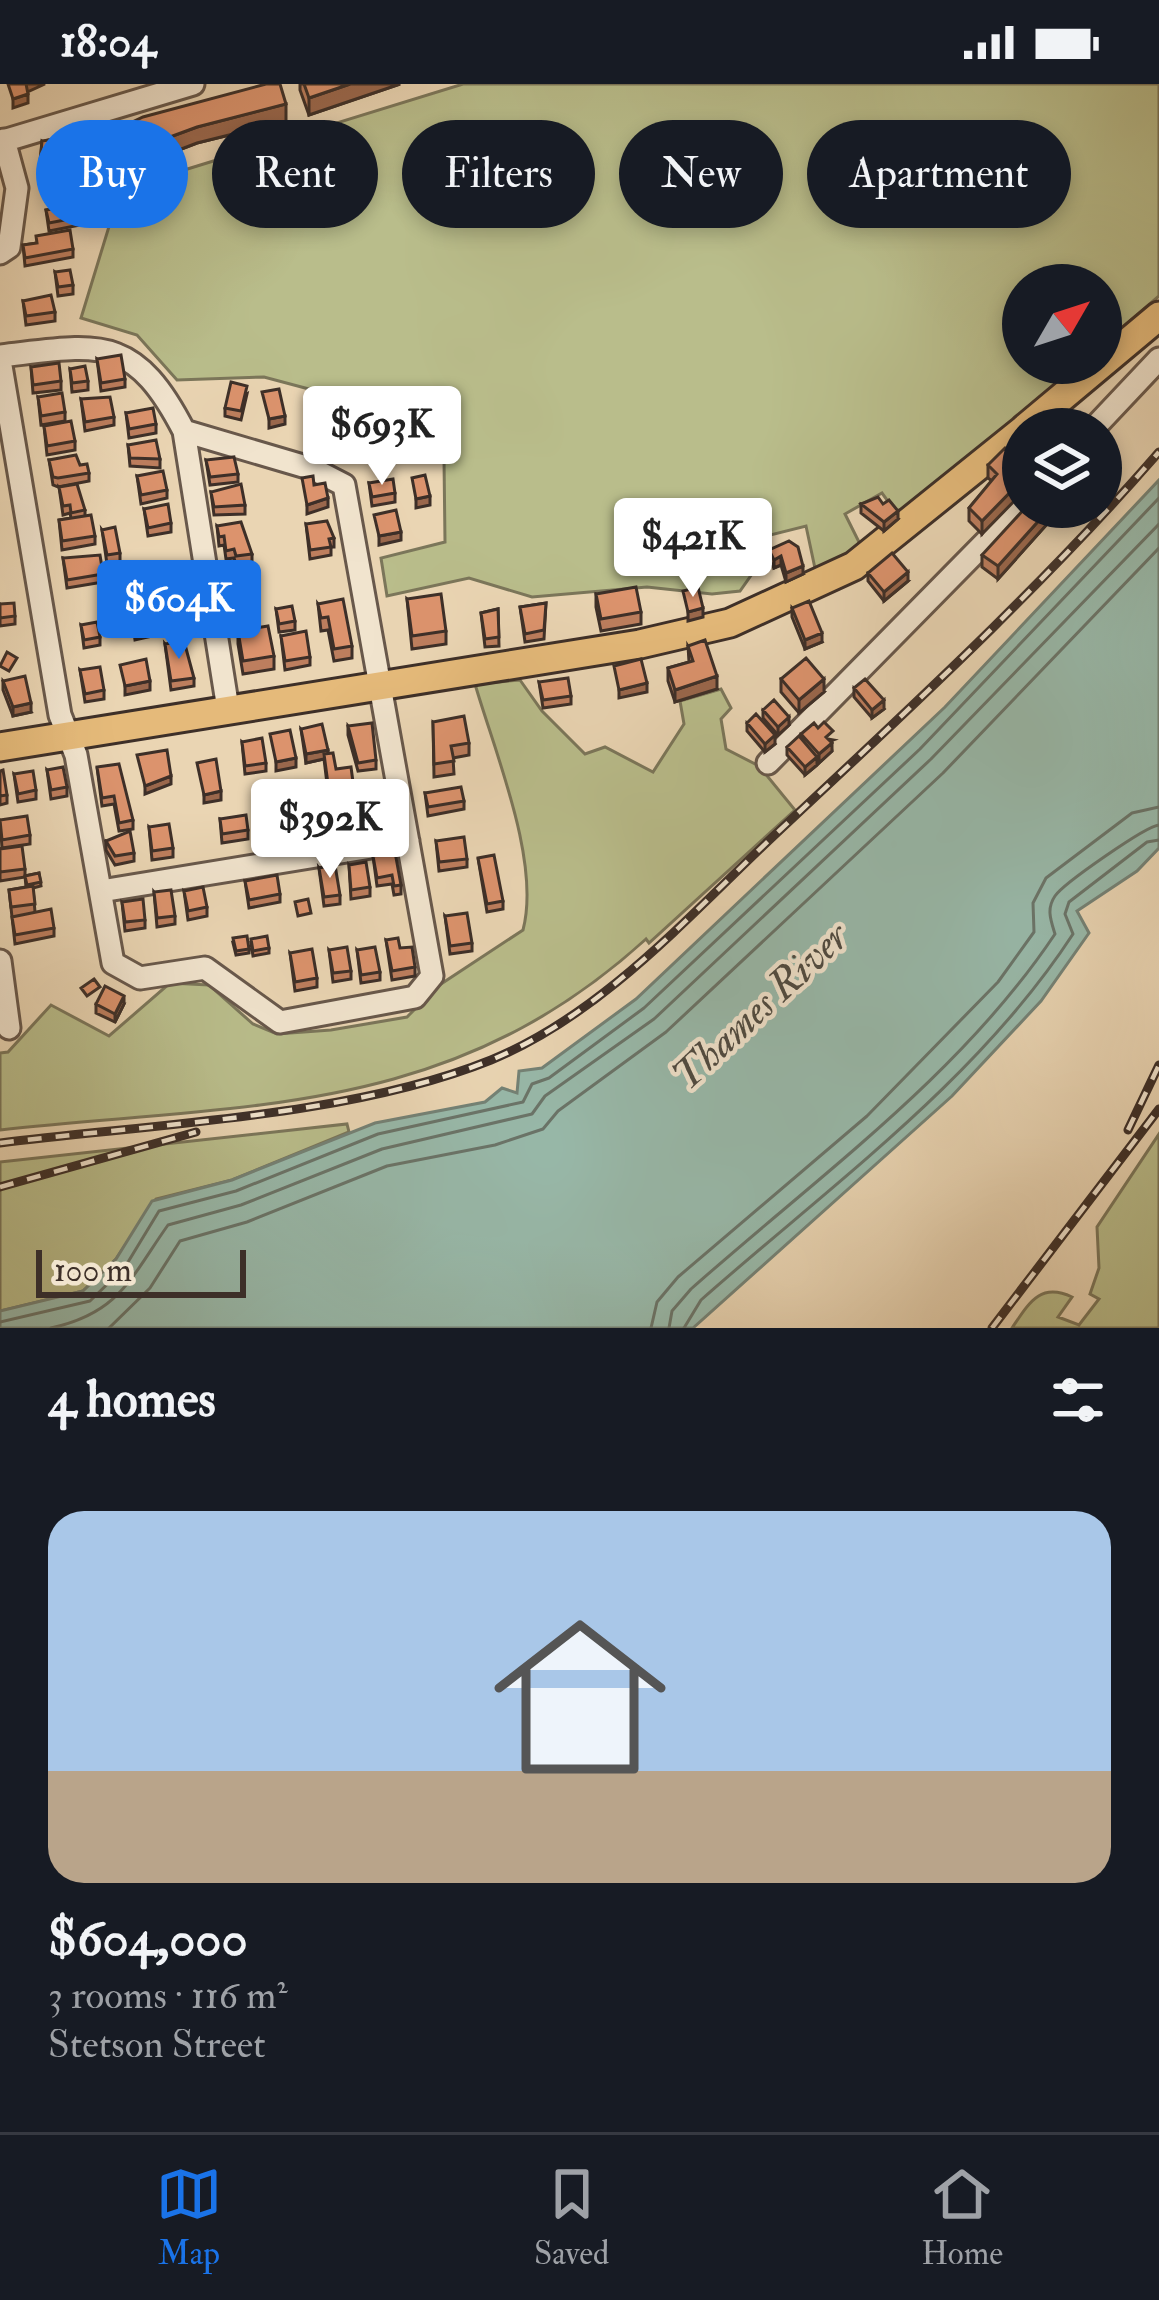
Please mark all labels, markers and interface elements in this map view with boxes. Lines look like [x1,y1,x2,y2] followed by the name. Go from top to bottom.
[60,14,156,70] text: 18:04
[36,120,188,228] chip: Buy
[212,120,378,228] chip: Rent
[402,120,595,228] chip: Filters
[619,120,783,228] chip: New
[807,120,1071,228] chip: Apartment
[1002,264,1122,384] north arrow
[1002,264,1122,528] map controls
[298,386,466,488] pin: $693K
[330,400,434,449] text: $693K
[1002,408,1122,528] button: layers
[609,498,777,600] pin: $421K
[641,512,745,561] text: $421K
[95,560,263,662] pin: $604K
[124,574,234,623] text: $604K
[246,779,414,881] pin: $392K
[278,793,382,842] text: $392K
[661,910,861,1101] water label: Thames River
[36,1244,246,1297] scale bar
[54,1250,132,1291] text: 100 m
[1045,1367,1111,1433] icon: filters
[48,1368,216,1432] text: 4 homes
[472,1589,688,1805] icon: home
[48,1907,248,1971] text: $604,000
[48,1971,288,2020] text: 3 rooms · 116 m²
[48,2020,266,2069] text: Stetson Street
[156,2161,222,2274] tab: Map
[534,2161,609,2274] tab: Saved
[921,2161,1003,2274] tab: Home

